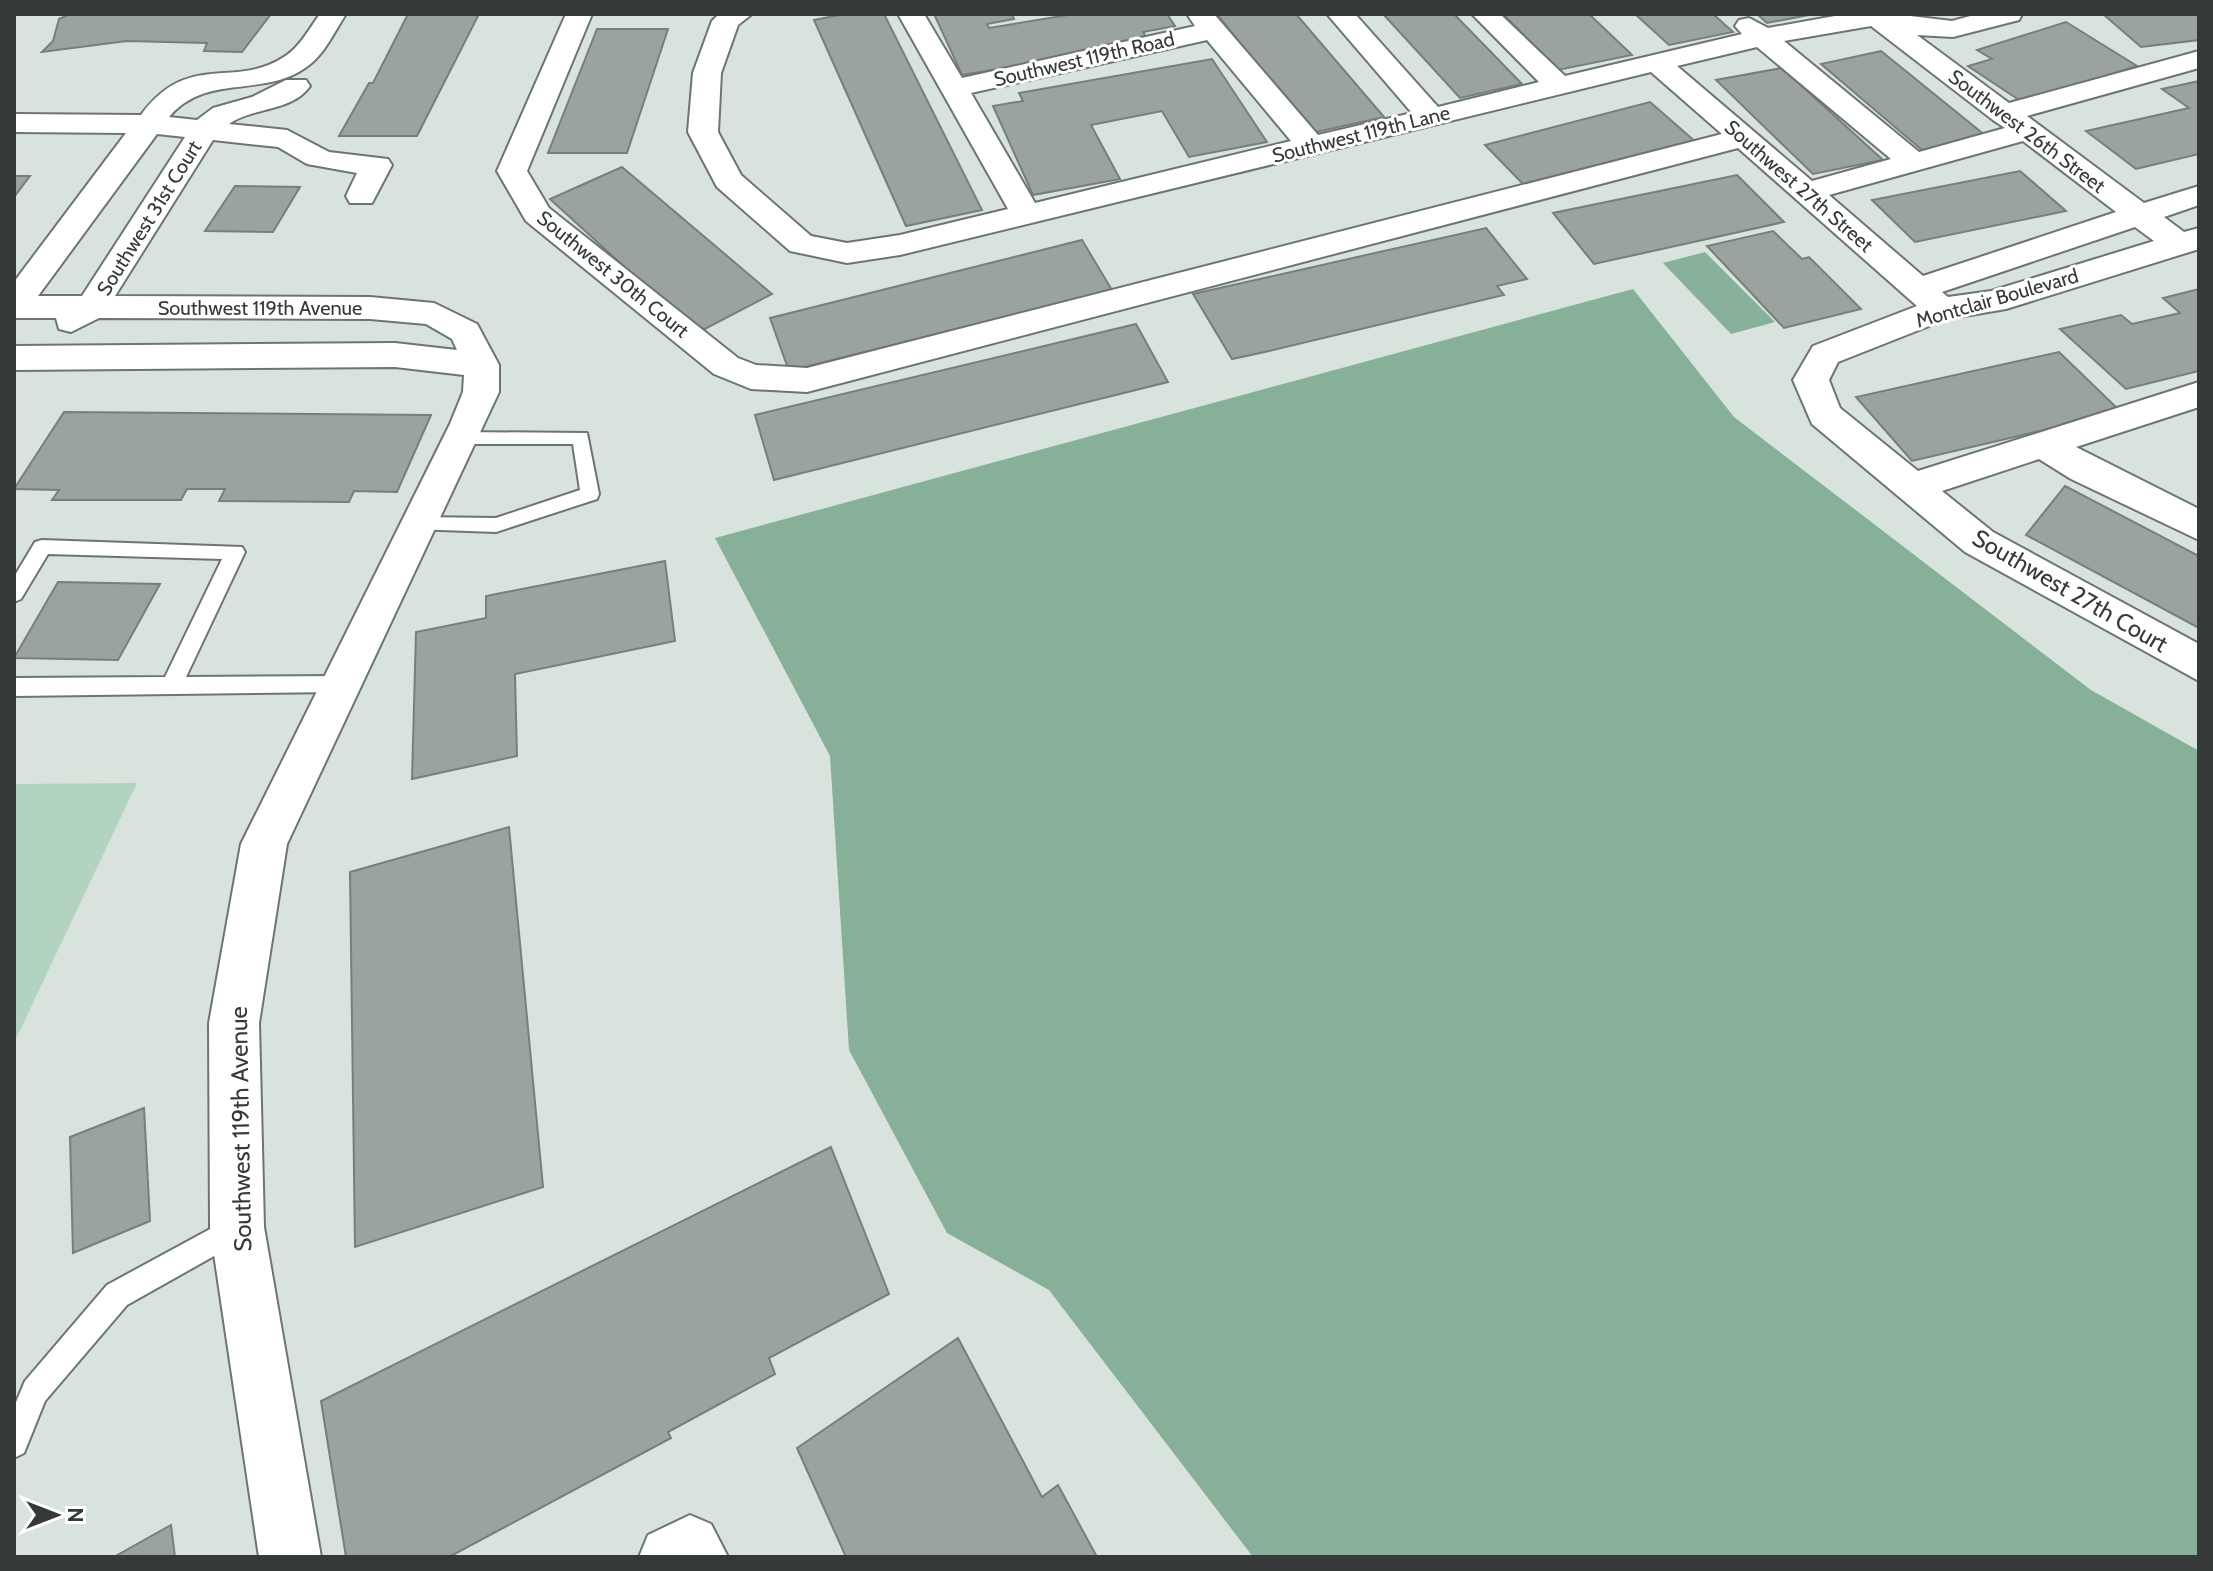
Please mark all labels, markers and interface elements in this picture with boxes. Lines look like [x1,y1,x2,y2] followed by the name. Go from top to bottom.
[991,27,1177,91] street label: Southwest 119th Road
[1944,64,2110,198] street label: Southwest 26th Street
[1270,100,1452,168] street label: Southwest 119th Lane
[1720,115,1878,257] street label: Southwest 27th Street
[92,136,207,300] street label: Southwest 31st Court
[532,205,694,343] street label: Southwest 30th Court
[1913,263,2081,333] street label: Montclair Boulevard
[158,296,362,320] street label: Southwest 119th Avenue
[1967,523,2173,658] street label: Southwest 27th Court
[224,1006,257,1252] street label: Southwest 119th Avenue
[16,1475,96,1555] north arrow
[62,1507,89,1523] text: N

